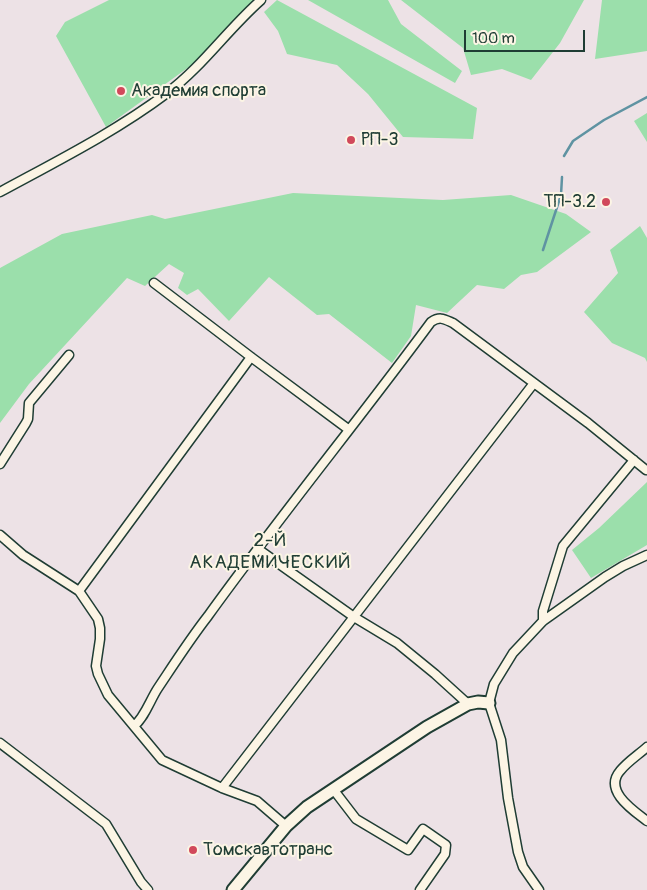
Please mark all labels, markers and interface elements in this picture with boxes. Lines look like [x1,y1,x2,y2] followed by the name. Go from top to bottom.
[467,20,588,52] scale bar
[472,29,515,48] text: 100 m
[131,80,266,102] place label: Академия спорта
[115,85,127,97] marker: Академия спорта
[361,129,398,151] place label: РП-3
[345,134,357,146] marker: РП-3
[543,191,596,213] place label: ТП-3.2
[600,196,612,208] marker: ТП-3.2
[188,530,352,574] district label: 2-Й АКАДЕМИЧЕСКИЙ
[203,839,333,861] place label: Томскавтотранс
[187,844,199,856] marker: Томскавтотранс

